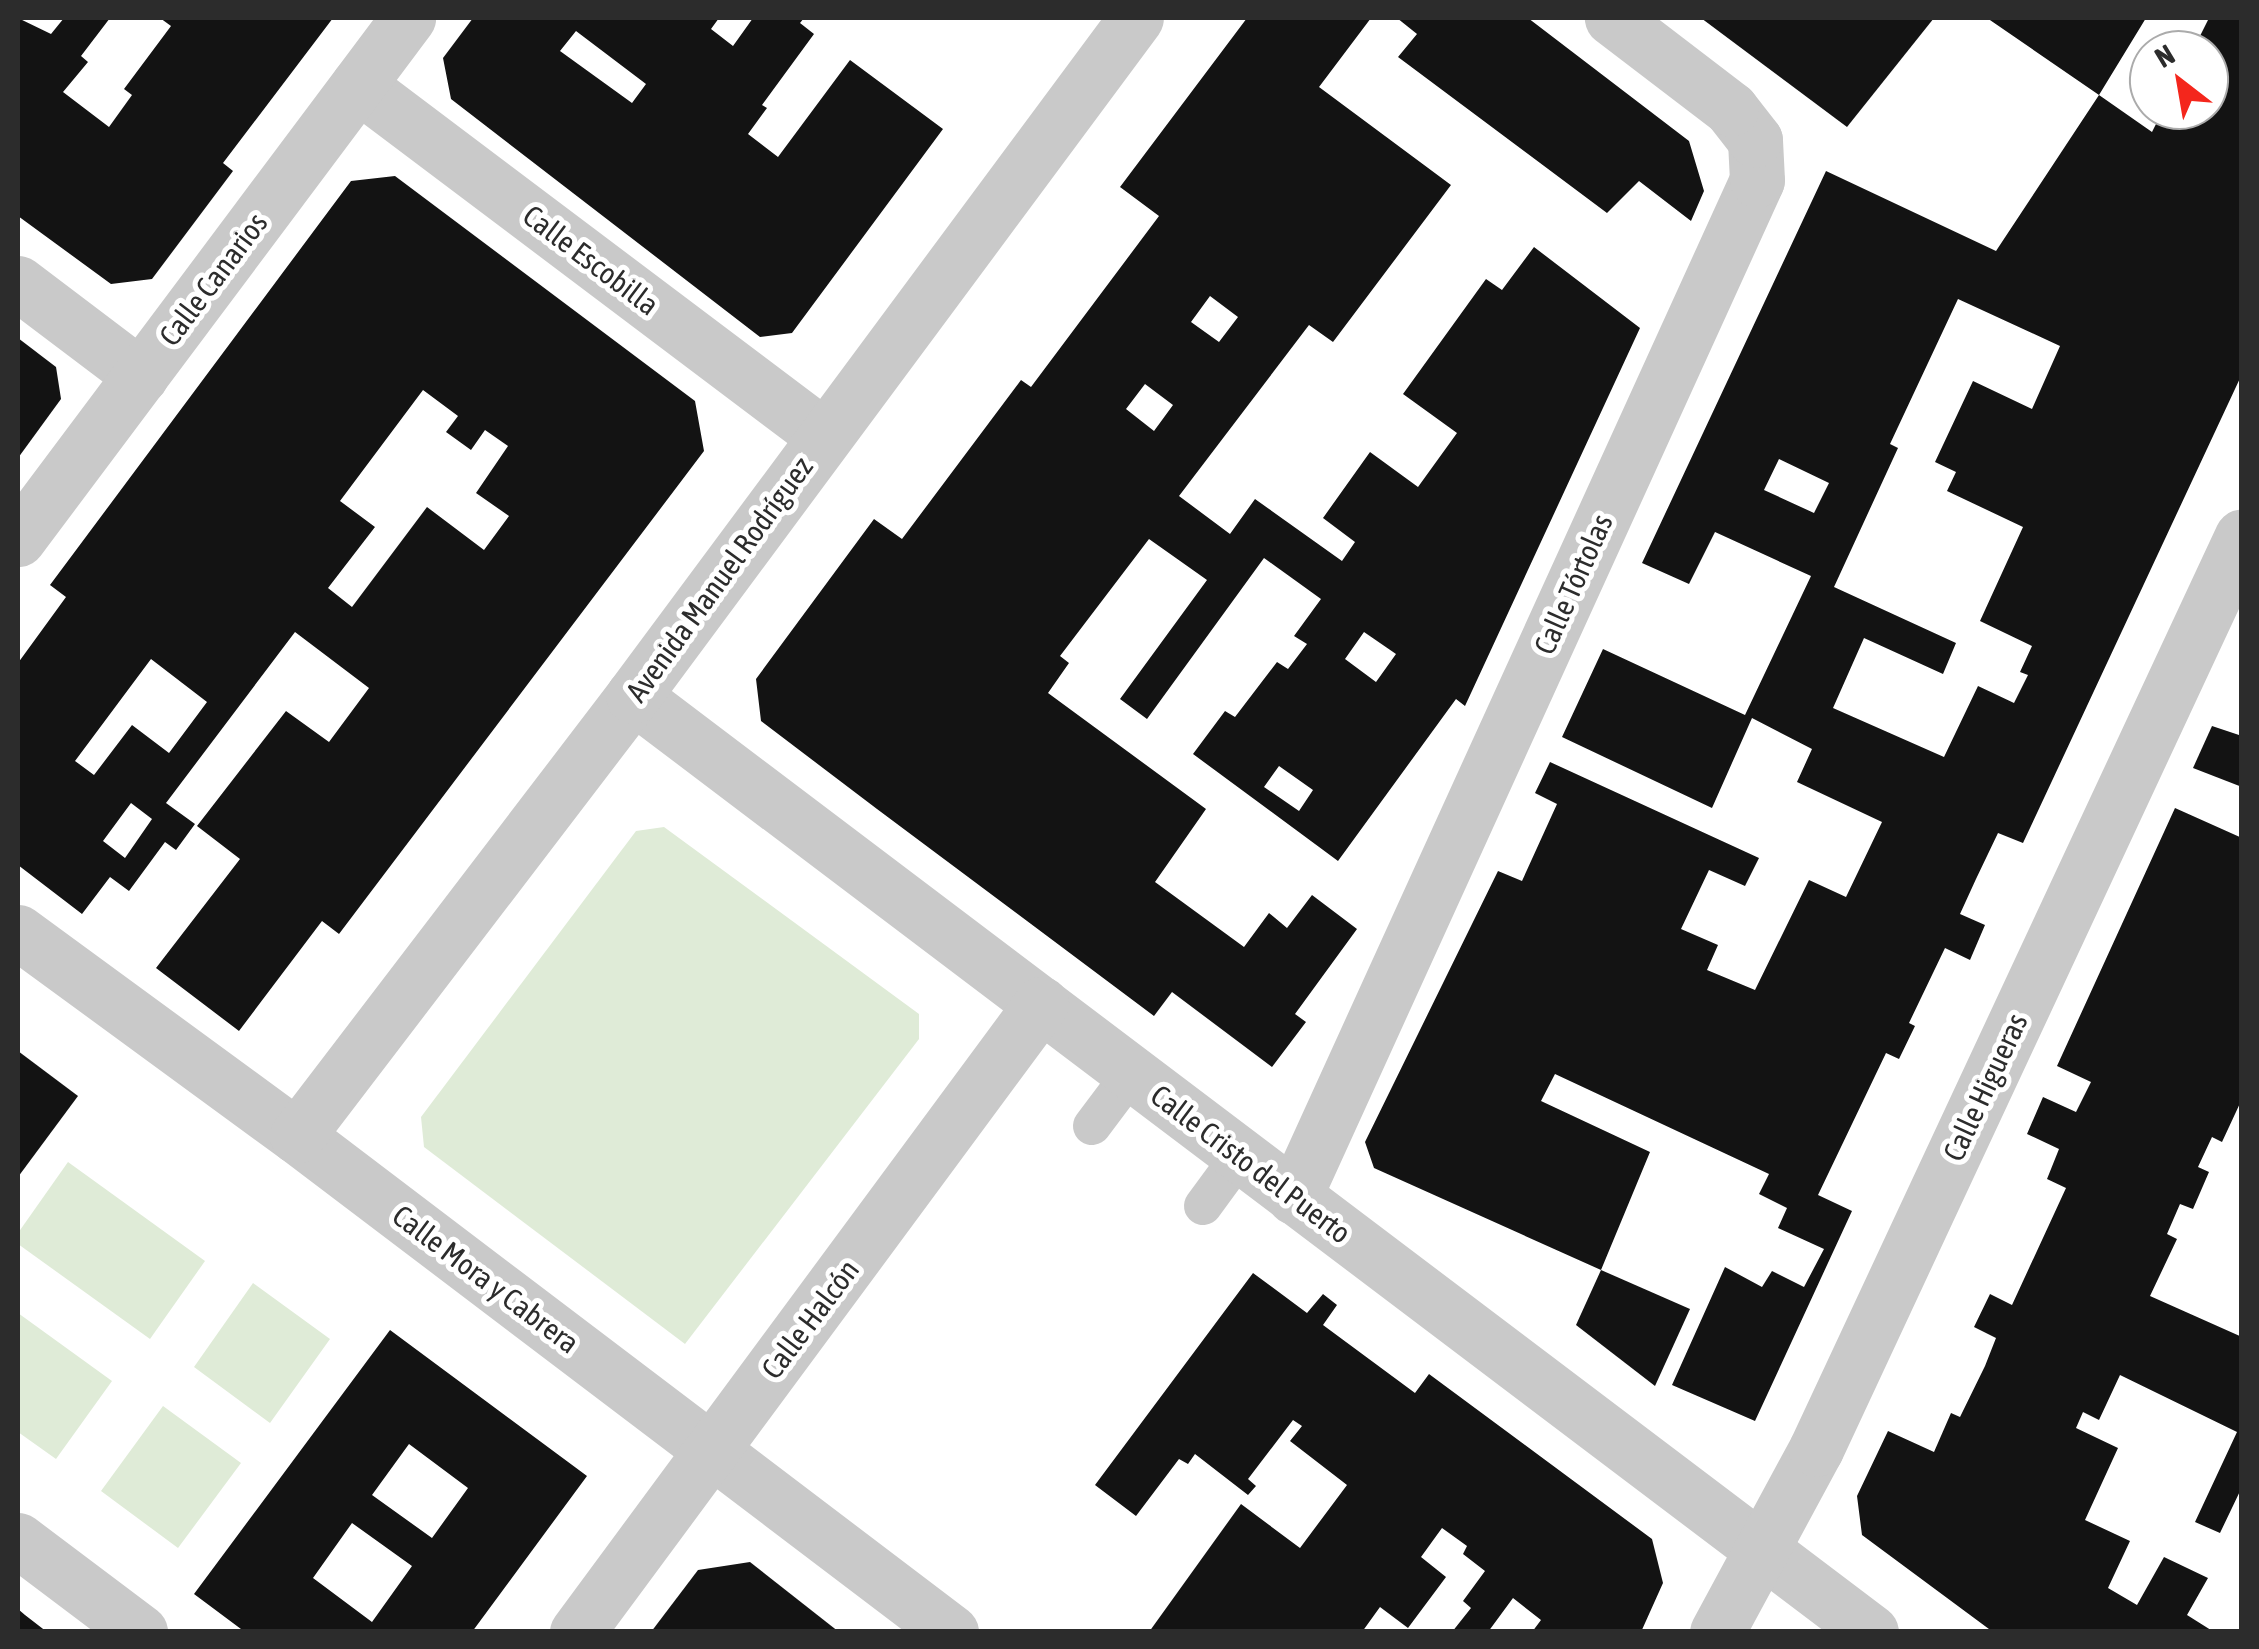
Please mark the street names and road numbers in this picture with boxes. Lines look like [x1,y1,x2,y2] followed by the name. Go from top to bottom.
[516,197,666,323] street label: Calle Escobilla
[151,205,275,353] street label: Calle Canarios
[618,450,820,708] street label: Avenida Manuel Rodríguez
[1526,508,1620,660] street label: Calle Tórtolas
[1935,1007,2035,1167] street label: Calle Higueras
[1144,1077,1358,1251] street label: Calle Cristo del Puerto
[386,1197,586,1361] street label: Calle Mora y Cabrera
[754,1252,866,1386] street label: Calle Halcón

